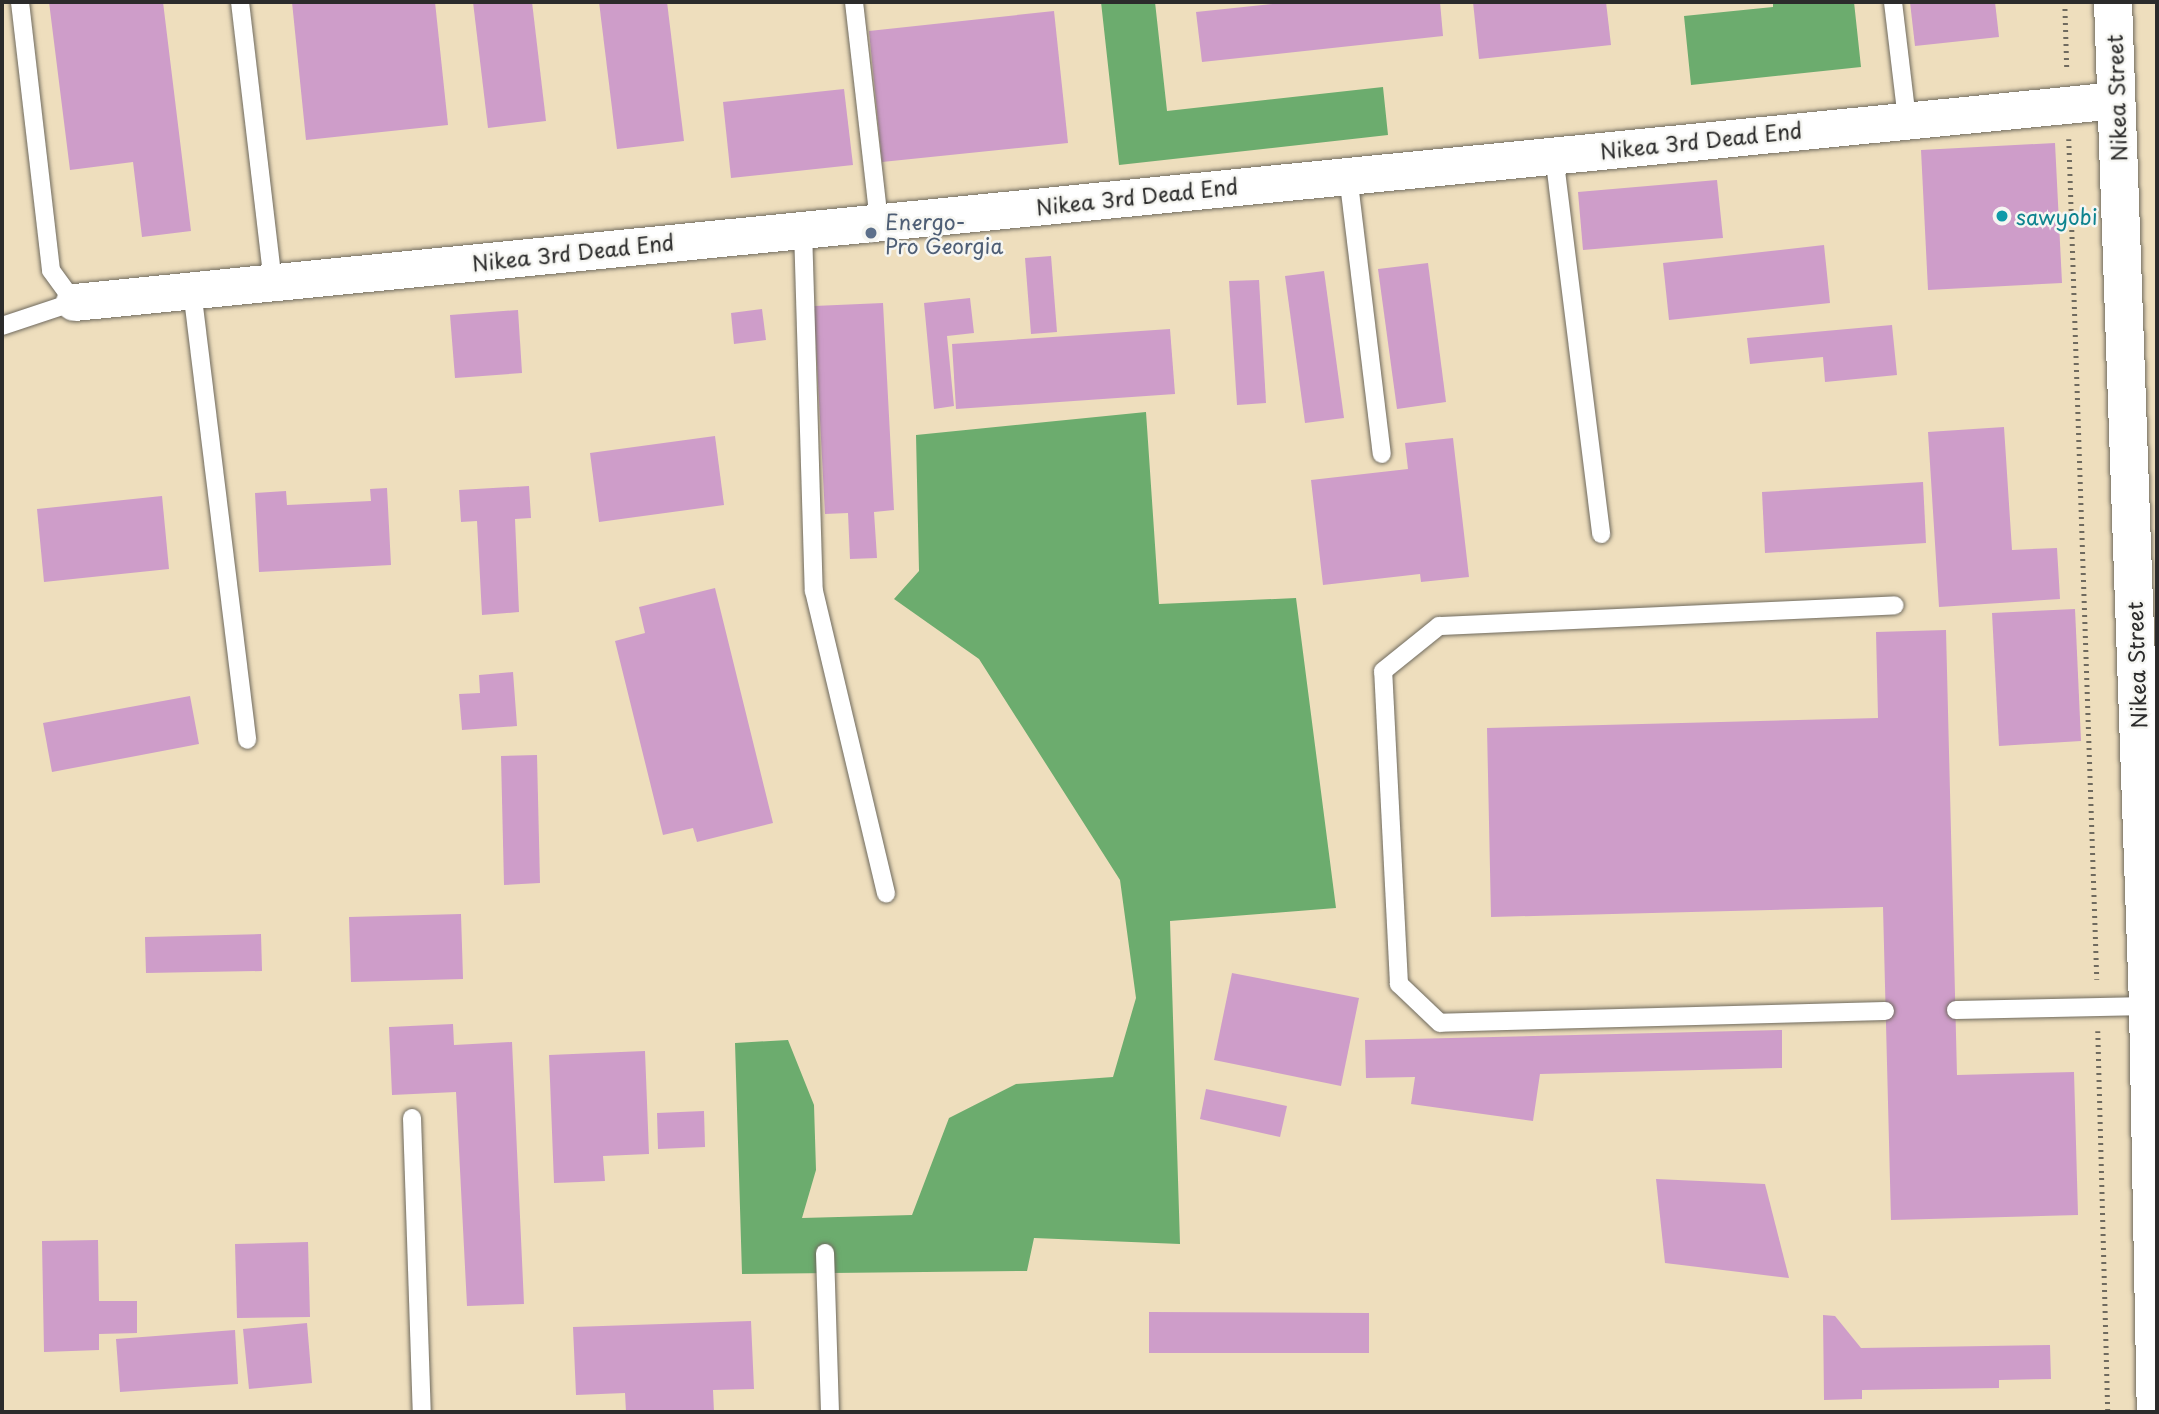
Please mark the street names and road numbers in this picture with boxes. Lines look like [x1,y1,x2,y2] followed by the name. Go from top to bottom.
[2101,34,2131,162] street label: Nikea Street
[1598,117,1804,163] street label: Nikea 3rd Dead End
[1034,173,1240,219] street label: Nikea 3rd Dead End
[470,229,676,275] street label: Nikea 3rd Dead End
[2121,601,2151,729] street label: Nikea Street

